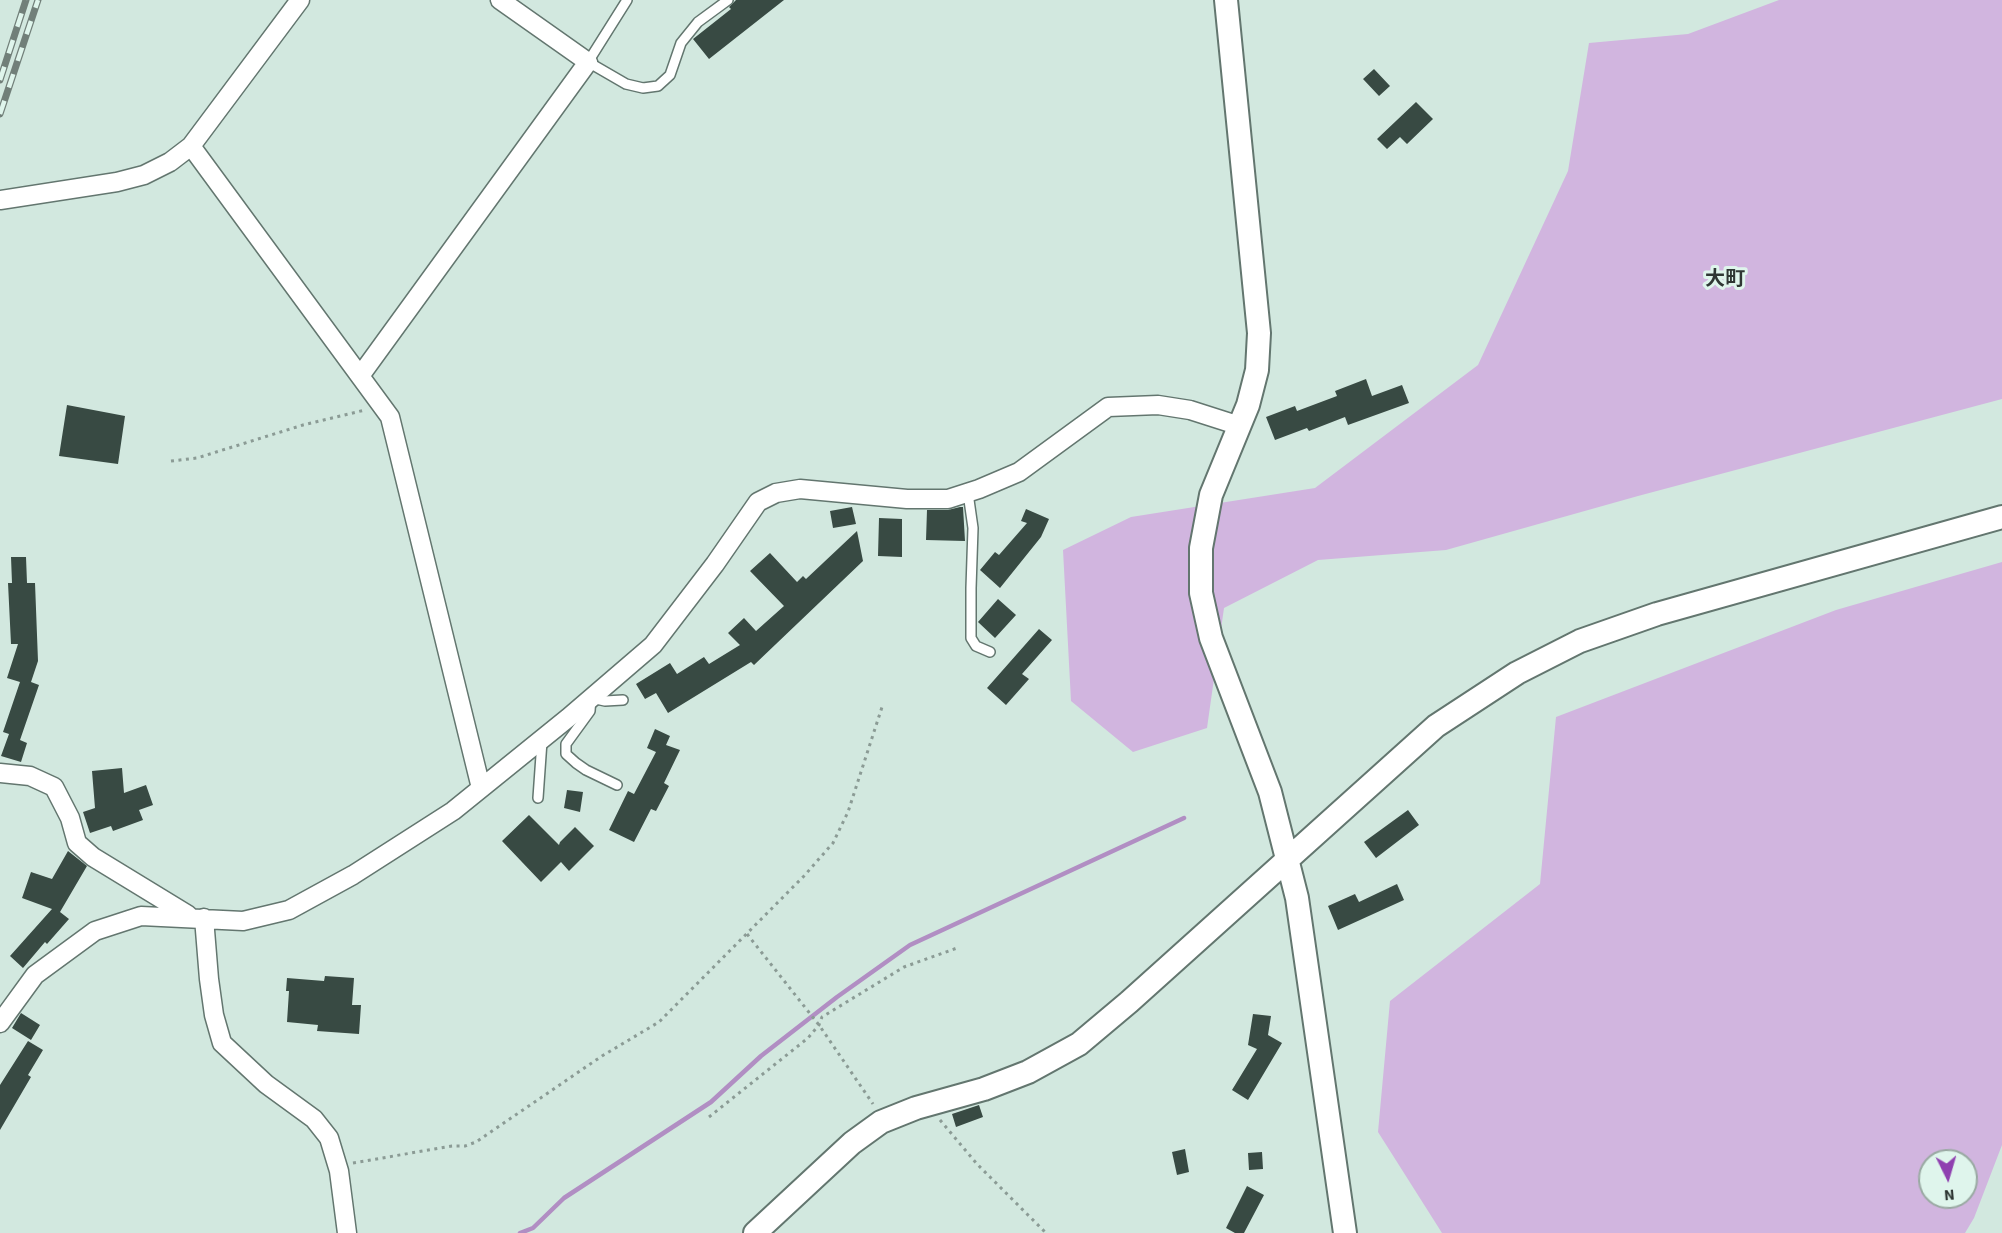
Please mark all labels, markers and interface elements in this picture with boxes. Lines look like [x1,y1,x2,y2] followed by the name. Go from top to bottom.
[1705,269,1745,293] district label: 大町
[1918,1149,1978,1209] north arrow
[1943,1184,1956,1206] text: N

